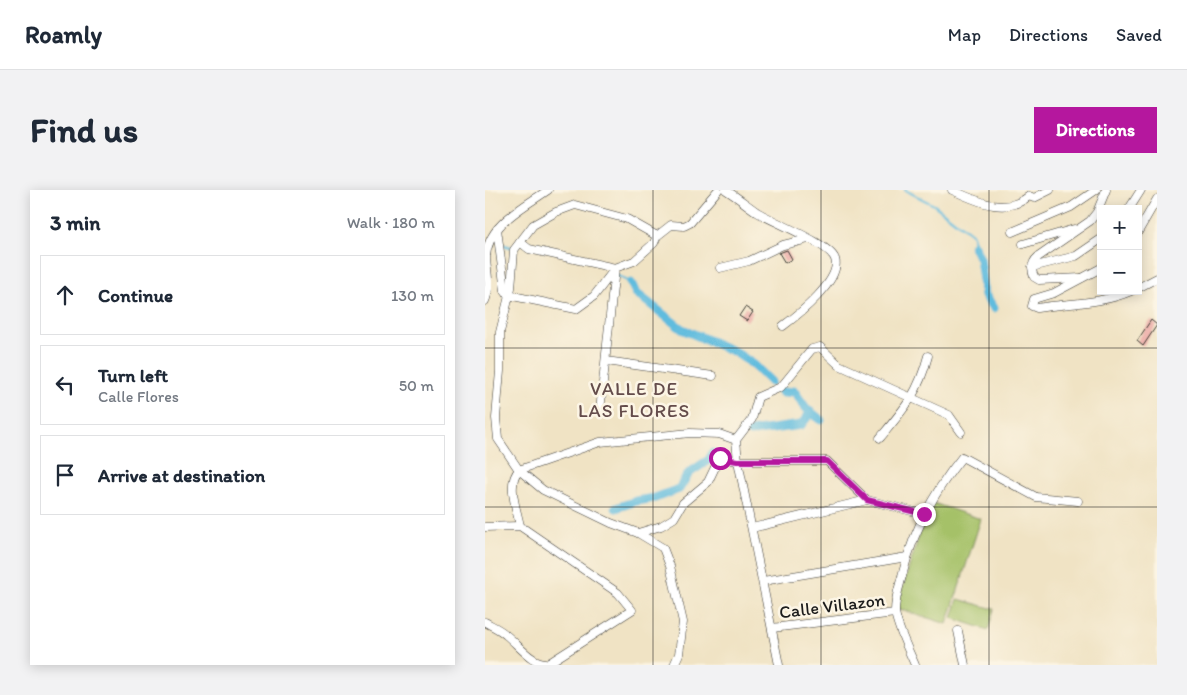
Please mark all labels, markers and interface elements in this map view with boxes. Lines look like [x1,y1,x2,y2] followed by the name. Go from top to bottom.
[25,20,102,49] text: Roamly
[948,24,981,46] text: Map
[1009,24,1088,46] text: Directions
[1116,24,1162,46] text: Saved
[1034,107,1157,153] button: Directions
[30,109,138,151] text: Find us
[1097,205,1142,295] map controls
[1097,205,1142,250] button: +
[50,210,100,235] text: 3 min
[347,213,435,232] text: Walk · 180 m
[1097,250,1142,295] button: −
[51,281,79,309] icon: ahead
[98,284,173,307] text: Continue
[391,286,434,305] text: 130 m
[98,364,168,387] text: Turn left
[51,371,79,399] icon: left
[399,376,434,395] text: 50 m
[578,377,690,422] district label: VALLE DE LAS FLORES
[98,387,179,406] text: Calle Flores
[709,447,732,470] route start
[51,461,79,489] icon: arrive
[98,464,265,487] text: Arrive at destination
[913,503,936,526] route end
[778,589,886,623] street label: Calle Villazon

